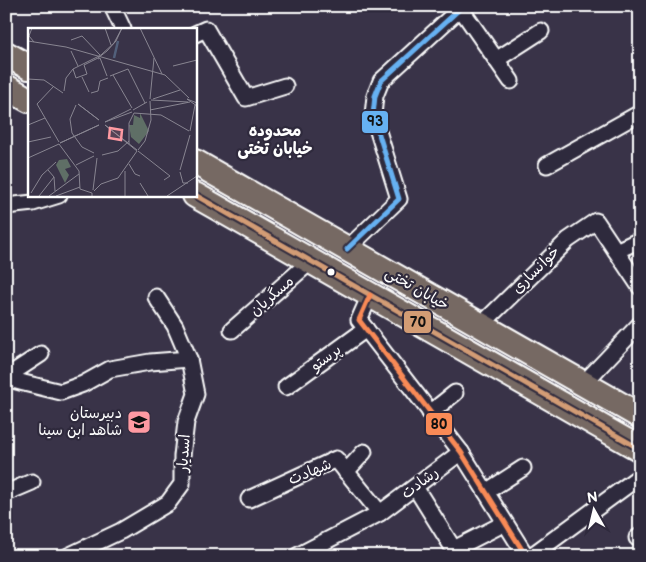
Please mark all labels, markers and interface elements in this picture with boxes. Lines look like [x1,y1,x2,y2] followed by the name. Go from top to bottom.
[28,28,196,196] inset map
[361,110,389,134] line badge: 93
[367,113,383,130] text: 93
[238,122,312,159] district label: محدوده خیابان تختی
[508,242,564,298] street label: خوانساری
[382,263,452,315] street label: خیابان تختی
[326,267,336,277] unlabelled marker
[246,272,298,320] street label: مسگریان
[403,310,432,334] line badge: 70
[410,314,427,331] text: 70
[306,340,345,376] street label: پرستو
[38,404,122,440] place label: دبیرستان شاهد ابن سینا
[126,409,152,435] school or university icon: دبیرستان شاهد ابن سینا
[425,412,453,436] line badge: 80
[430,416,448,433] text: 80
[173,433,195,474] street label: اسدیار
[286,455,334,489] street label: شهادت
[398,463,442,503] street label: رشادت
[568,484,618,534] north arrow
[586,488,599,507] text: N

